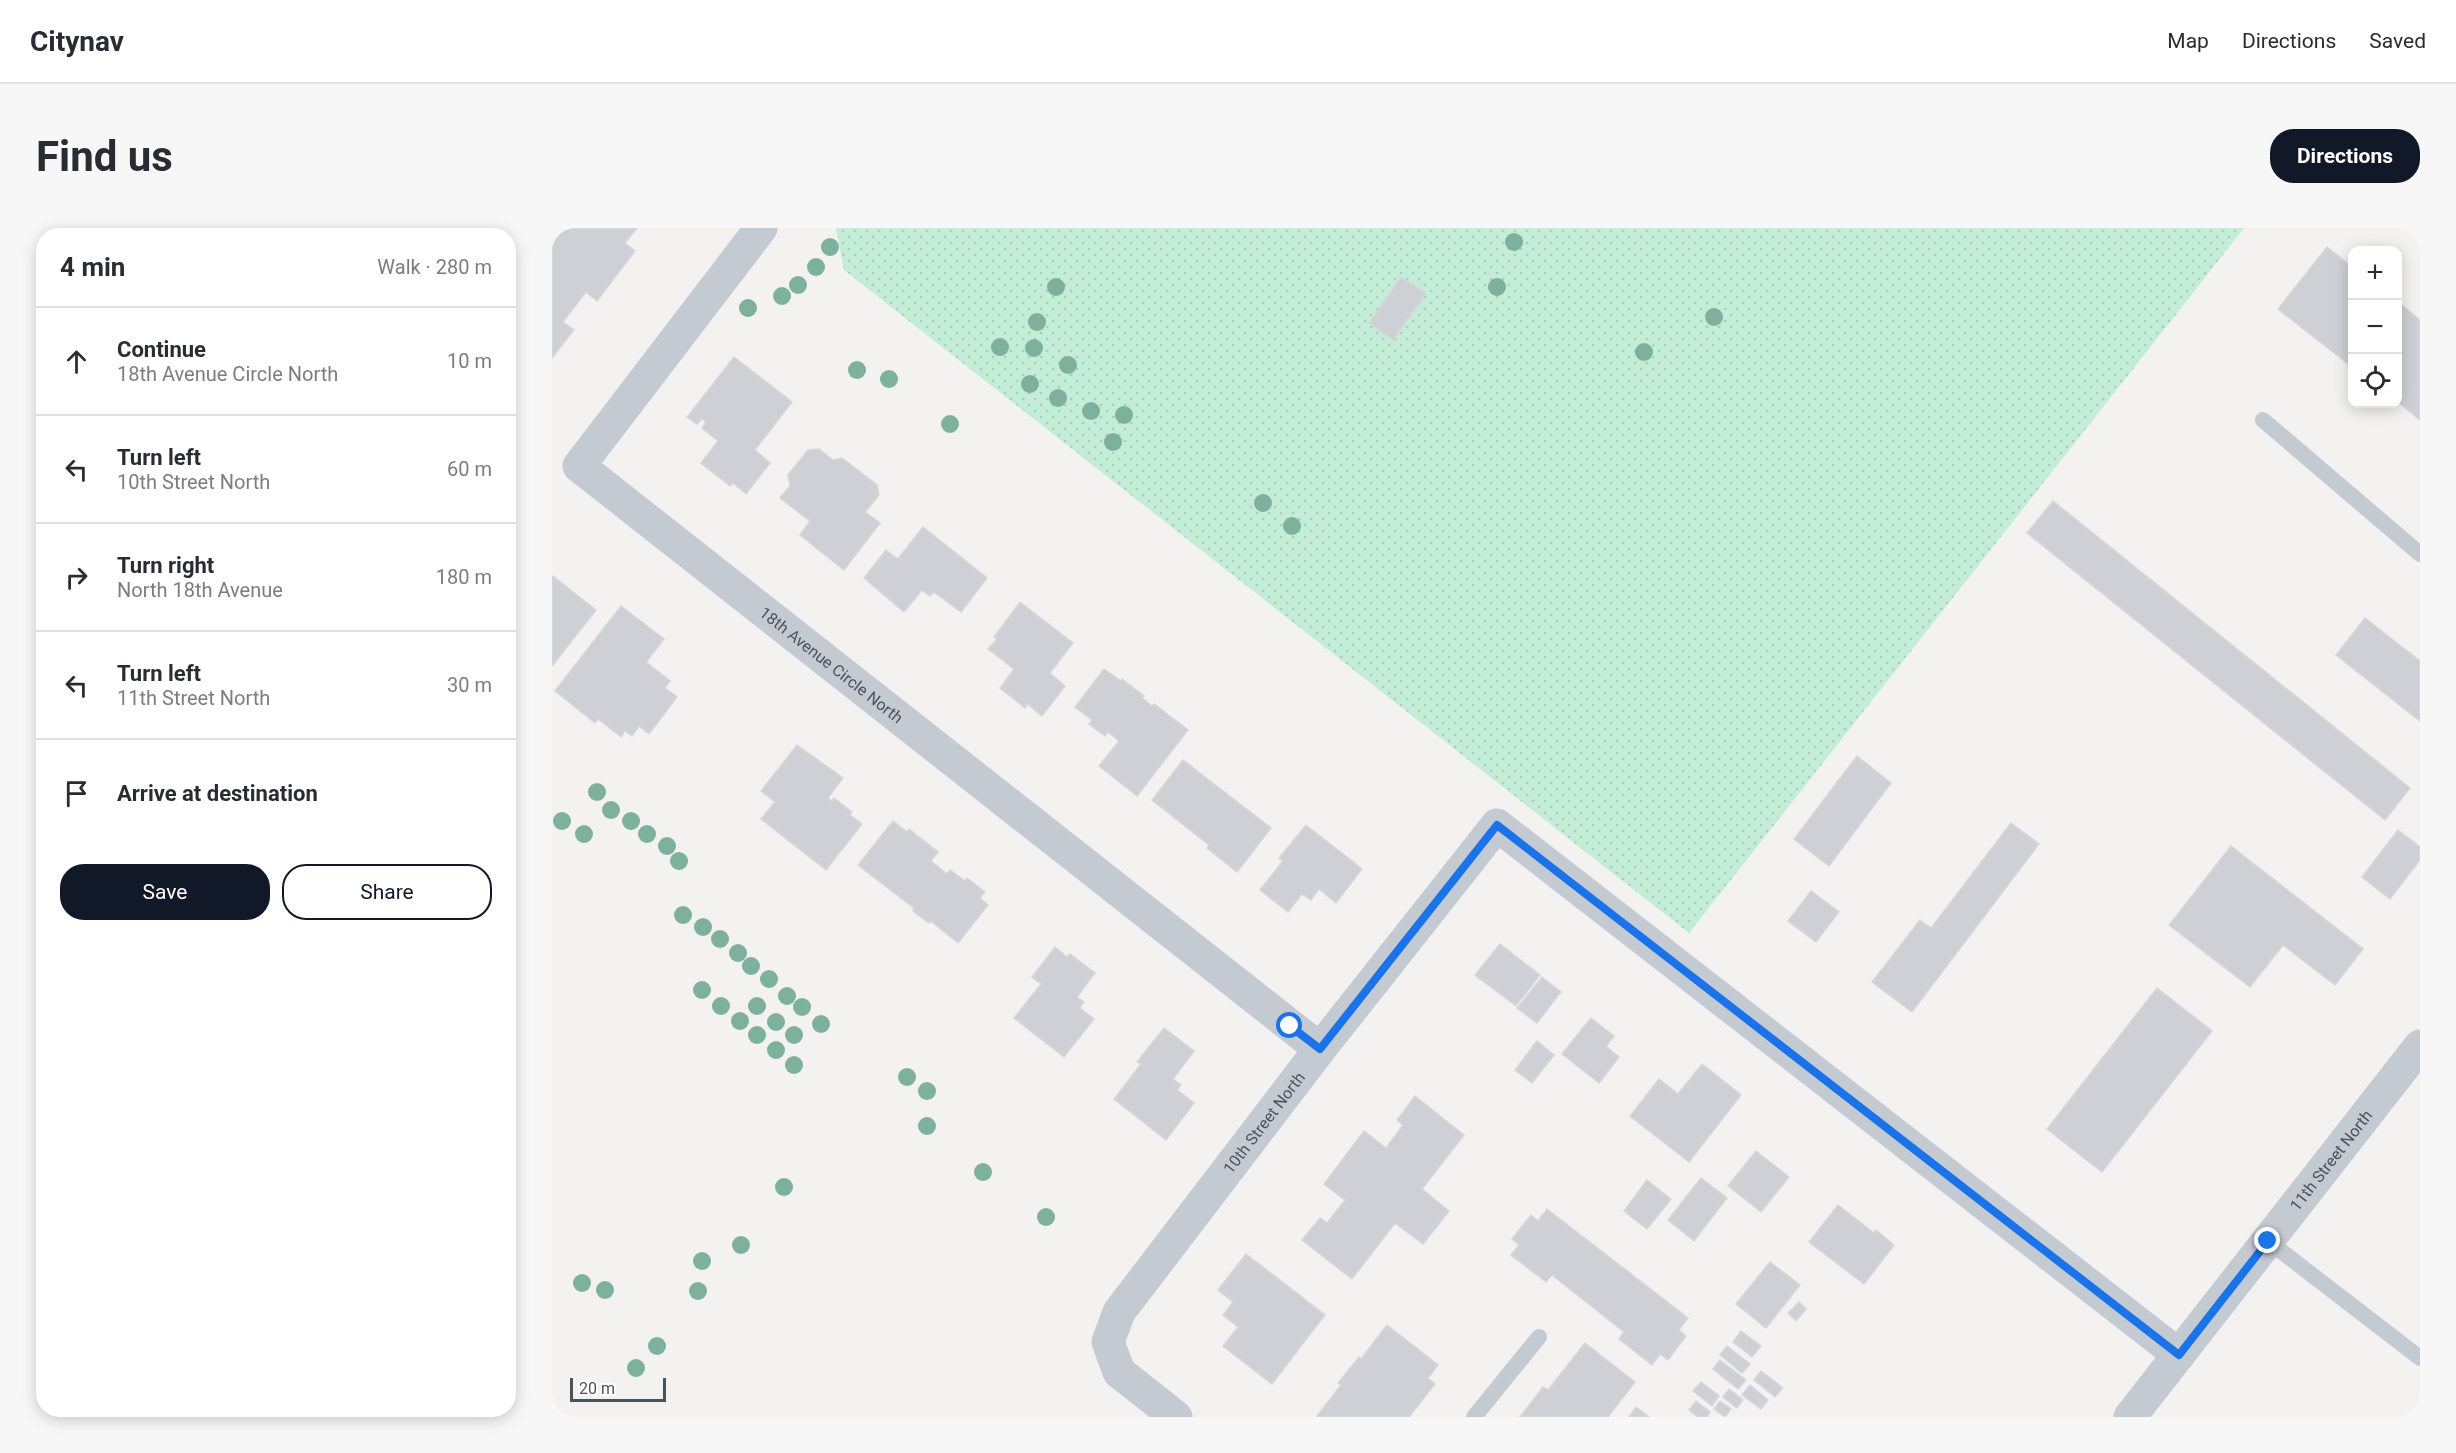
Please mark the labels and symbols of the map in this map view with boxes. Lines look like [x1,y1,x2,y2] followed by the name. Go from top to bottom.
[756,603,907,727] street label: 18th Avenue Circle North
[1276,1012,1302,1038] route start
[1219,1068,1309,1177] street label: 10th Street North
[2286,1106,2376,1215] street label: 11th Street North
[2254,1227,2280,1253] route end
[570,1375,666,1402] scale bar

